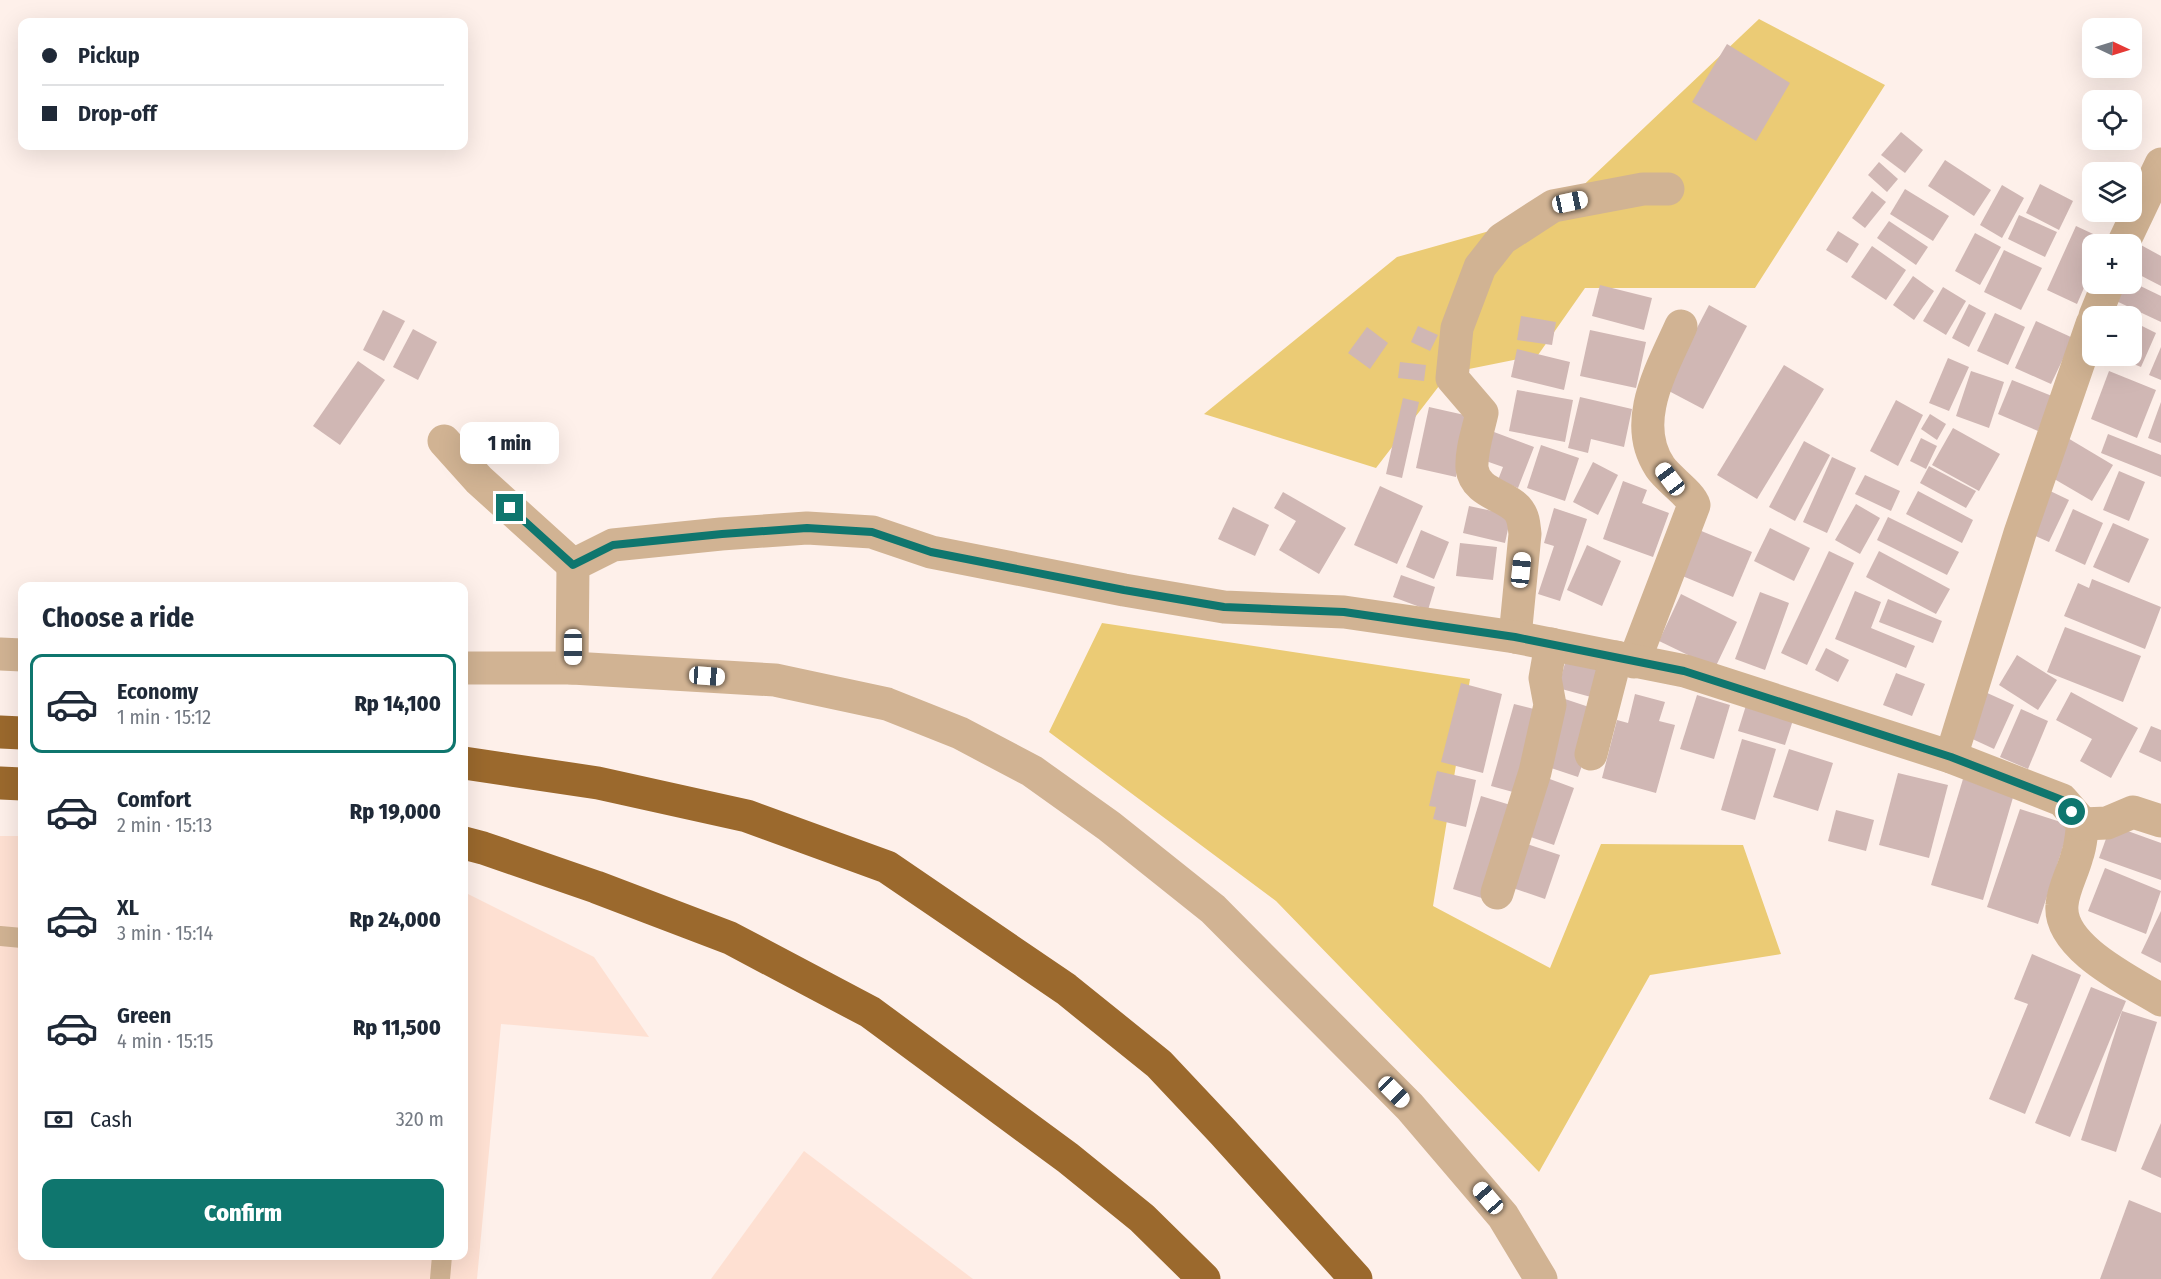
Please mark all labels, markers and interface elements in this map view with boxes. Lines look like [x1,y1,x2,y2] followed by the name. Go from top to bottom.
[2082,18,2142,78] north arrow
[2082,18,2142,366] map controls
[78,42,140,69] text: Pickup
[2082,90,2142,150] button: locate
[78,100,157,127] text: Drop-off
[2082,162,2142,222] button: layers
[1551,189,1589,215] car
[2082,234,2142,294] button: +
[2082,306,2142,366] button: −
[460,421,560,463] callout: 1 min
[488,431,531,455] text: 1 min
[1652,459,1688,499] car
[496,494,523,521] route end
[1510,551,1532,589] car
[42,602,194,634] text: Choose a ride
[564,629,582,665] car
[688,666,726,686] car
[45,677,99,731] icon: car
[117,678,198,705] text: Economy
[354,690,441,717] text: Rp 14,100
[117,705,211,729] text: 1 min · 15:12
[45,785,99,839] icon: car
[117,786,191,813] text: Comfort
[350,798,441,825] text: Rp 19,000
[2058,798,2085,825] route start
[117,813,212,837] text: 2 min · 15:13
[45,893,99,947] icon: car
[117,894,139,921] text: XL
[349,906,441,933] text: Rp 24,000
[117,921,213,945] text: 3 min · 15:14
[45,1001,99,1055] icon: car
[117,1002,171,1029] text: Green
[353,1014,441,1041] text: Rp 11,500
[117,1029,213,1053] text: 4 min · 15:15
[1375,1073,1413,1111] car
[42,1103,75,1136] icon: cash
[90,1106,133,1133] text: Cash
[396,1107,444,1131] text: 320 m
[42,1179,444,1248] button: Confirm
[1469,1179,1507,1217] car

